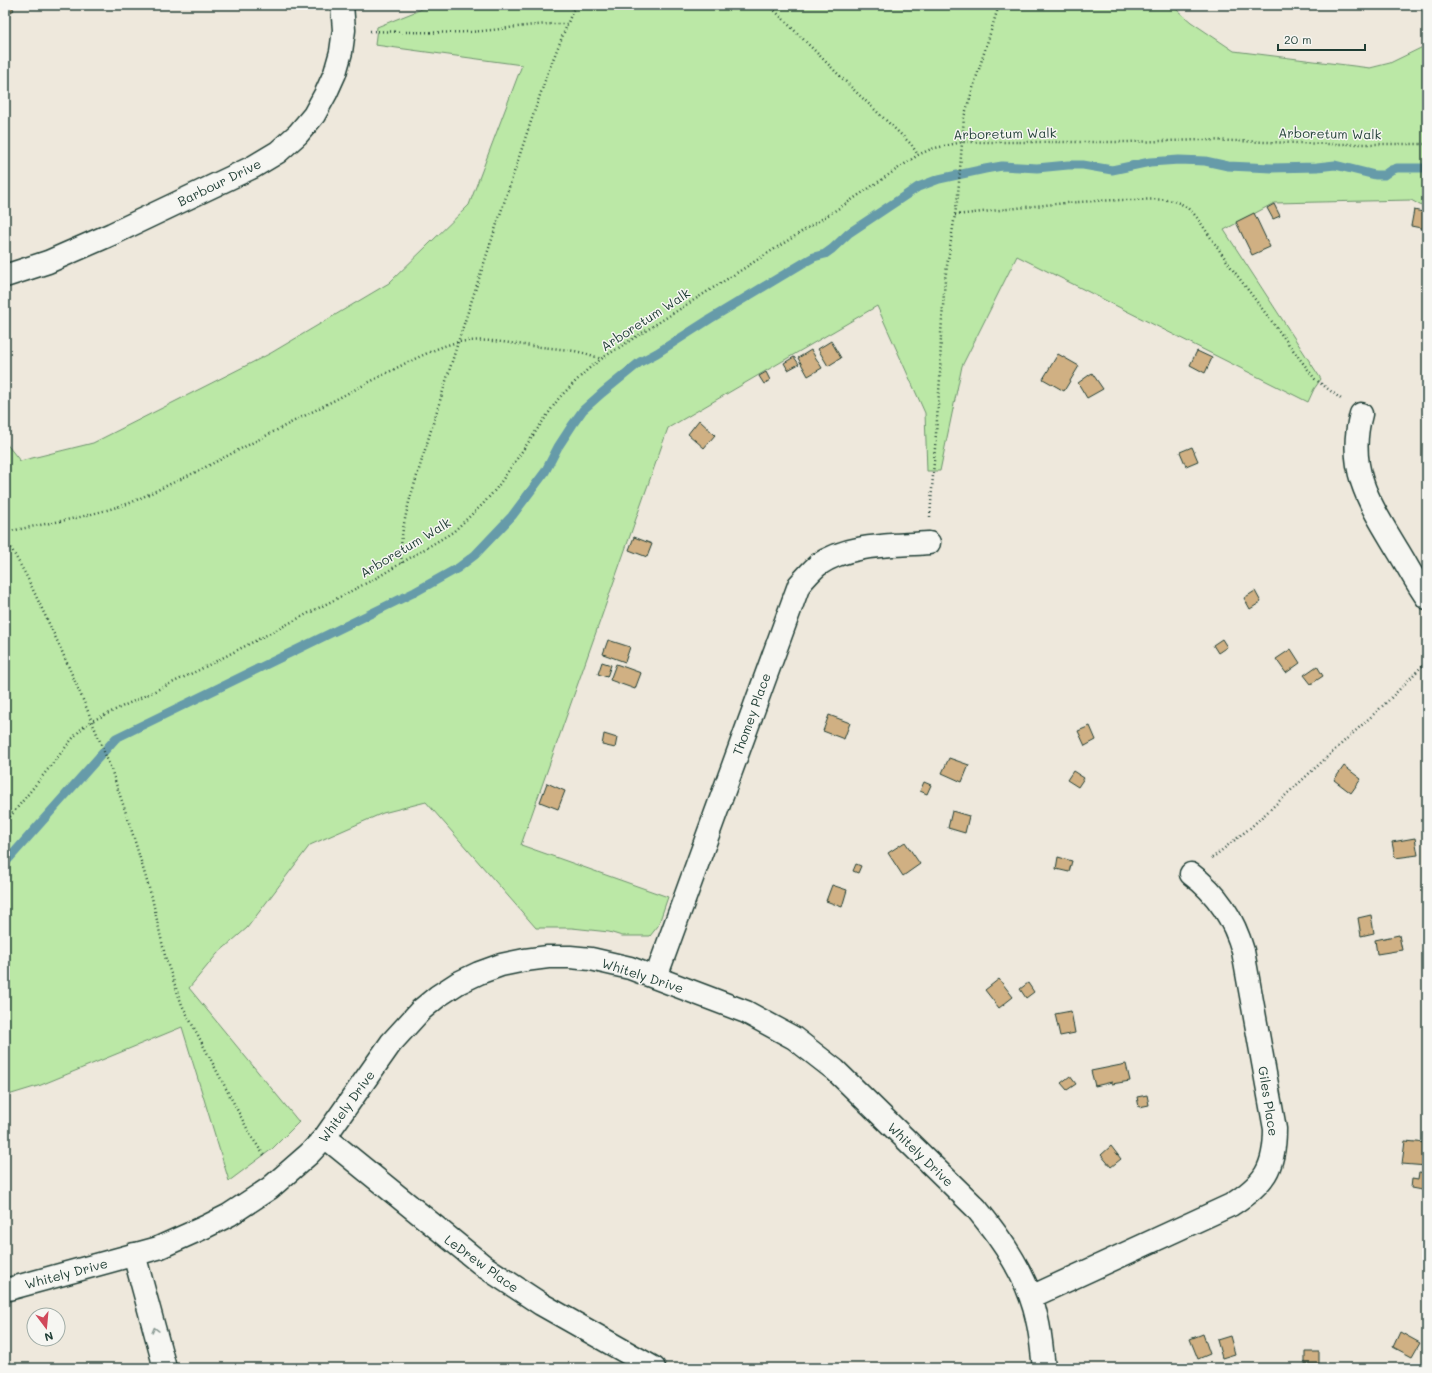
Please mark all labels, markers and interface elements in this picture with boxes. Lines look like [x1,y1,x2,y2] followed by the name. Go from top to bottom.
[1278,26,1365,52] scale bar
[1284,31,1312,47] text: 20 m
[953,124,1057,142] street label: Arboretum Walk
[1278,124,1382,142] street label: Arboretum Walk
[174,154,264,210] street label: Barbour Drive
[597,284,693,354] street label: Arboretum Walk
[356,513,454,581] street label: Arboretum Walk
[728,670,774,758] street label: Thomey Place
[600,954,686,996] street label: Whitely Drive
[1255,1065,1283,1137] street label: Giles Place
[314,1067,378,1145] street label: Whitely Drive
[885,1118,957,1190] street label: Whitely Drive
[442,1230,522,1296] street label: LeDrew Place
[23,1254,109,1292] street label: Whitely Drive
[26,1307,66,1347] north arrow
[151,1327,160,1334] one-way arrow
[43,1329,55,1345] text: N

